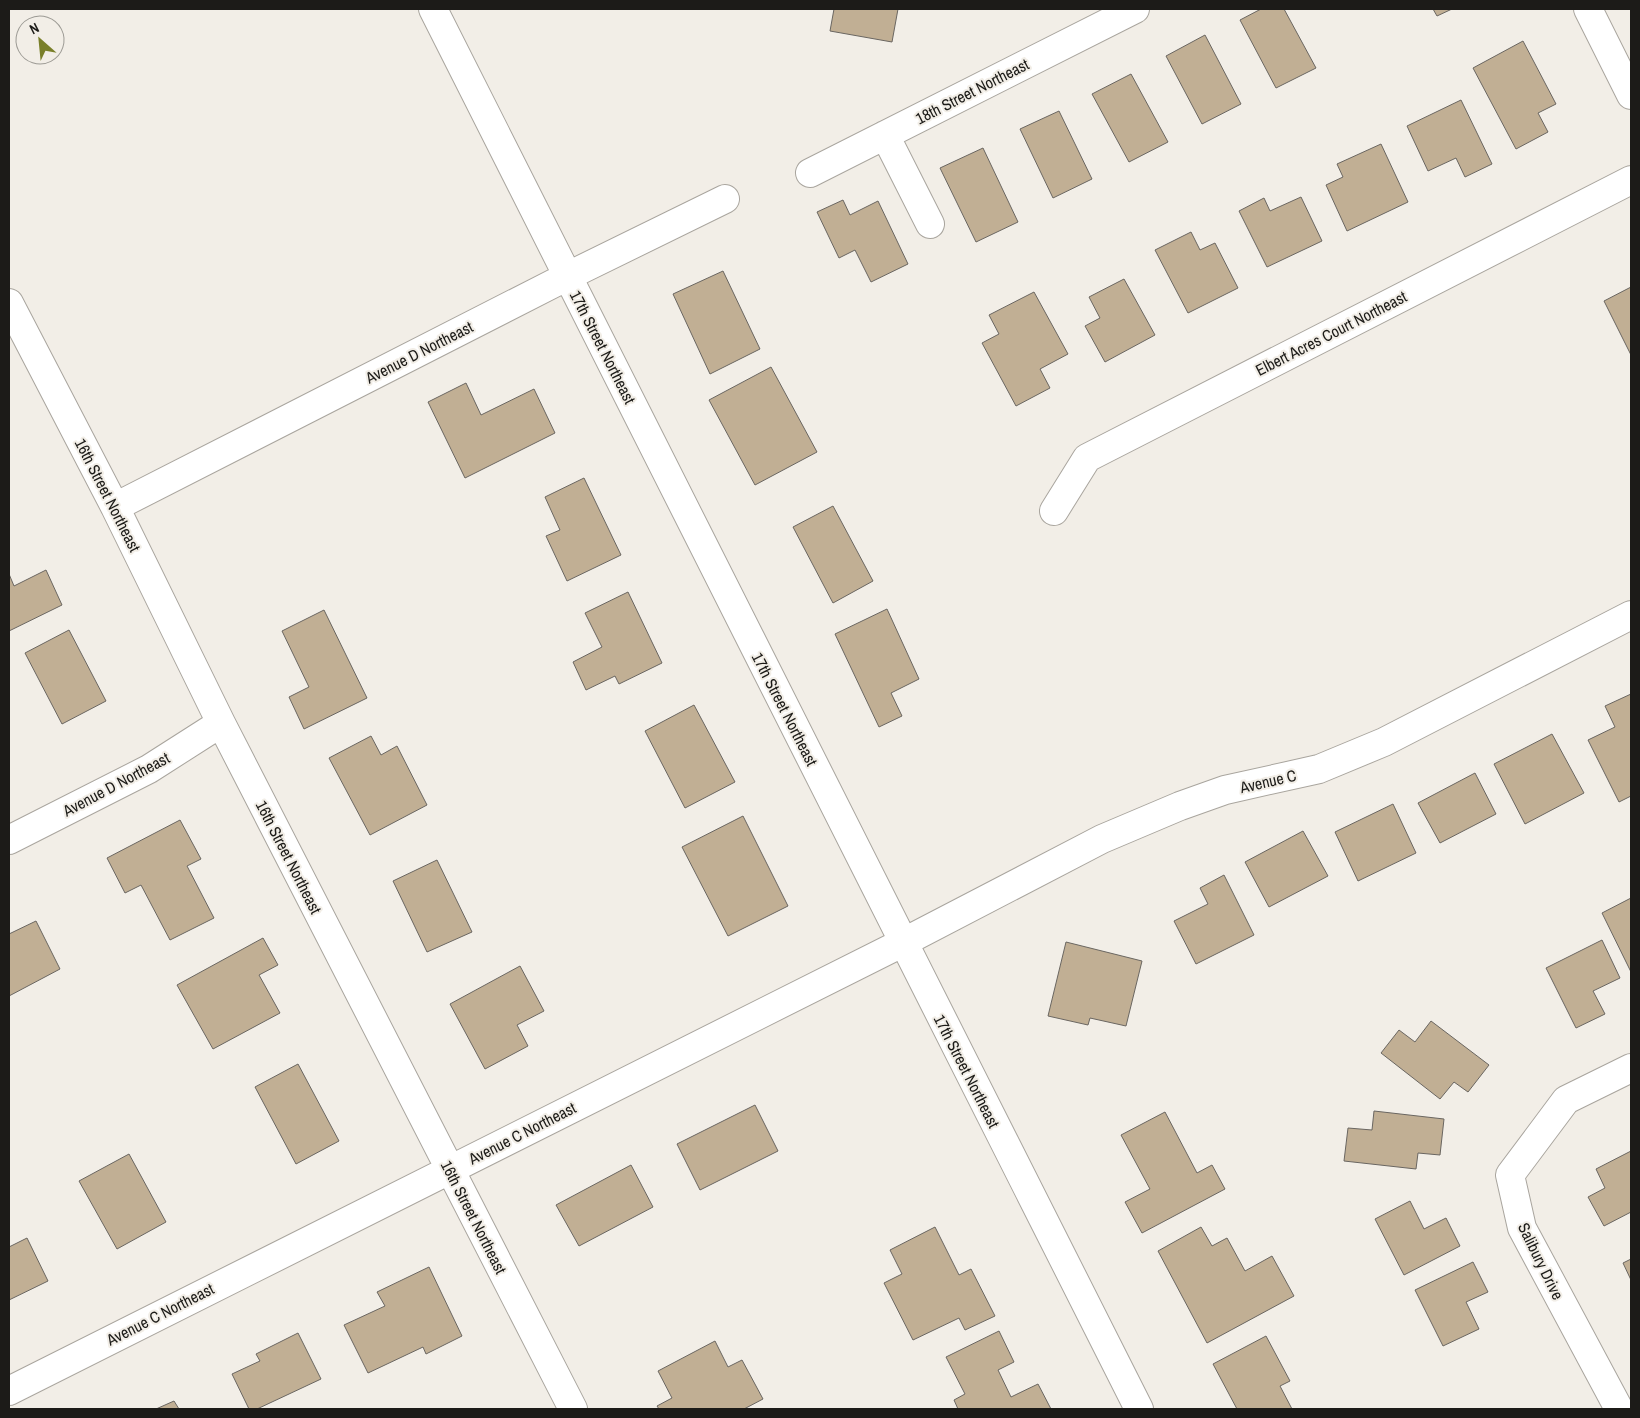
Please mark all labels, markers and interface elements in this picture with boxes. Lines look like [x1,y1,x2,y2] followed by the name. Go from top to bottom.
[15,15,65,65] north arrow
[26,19,42,38] text: N
[911,53,1033,129] street label: 18th Street Northeast
[1252,285,1411,381] street label: Elbert Acres Court Northeast
[565,286,641,408] street label: 17th Street Northeast
[361,315,477,389] street label: Avenue D Northeast
[70,434,146,556] street label: 16th Street Northeast
[747,648,823,770] street label: 17th Street Northeast
[58,746,174,822] street label: Avenue D Northeast
[1237,764,1298,798] street label: Avenue C
[251,796,327,918] street label: 16th Street Northeast
[929,1010,1005,1132] street label: 17th Street Northeast
[464,1096,580,1170] street label: Avenue C Northeast
[436,1156,512,1278] street label: 16th Street Northeast
[1513,1219,1569,1303] street label: Salibury Drive
[102,1277,218,1351] street label: Avenue C Northeast

